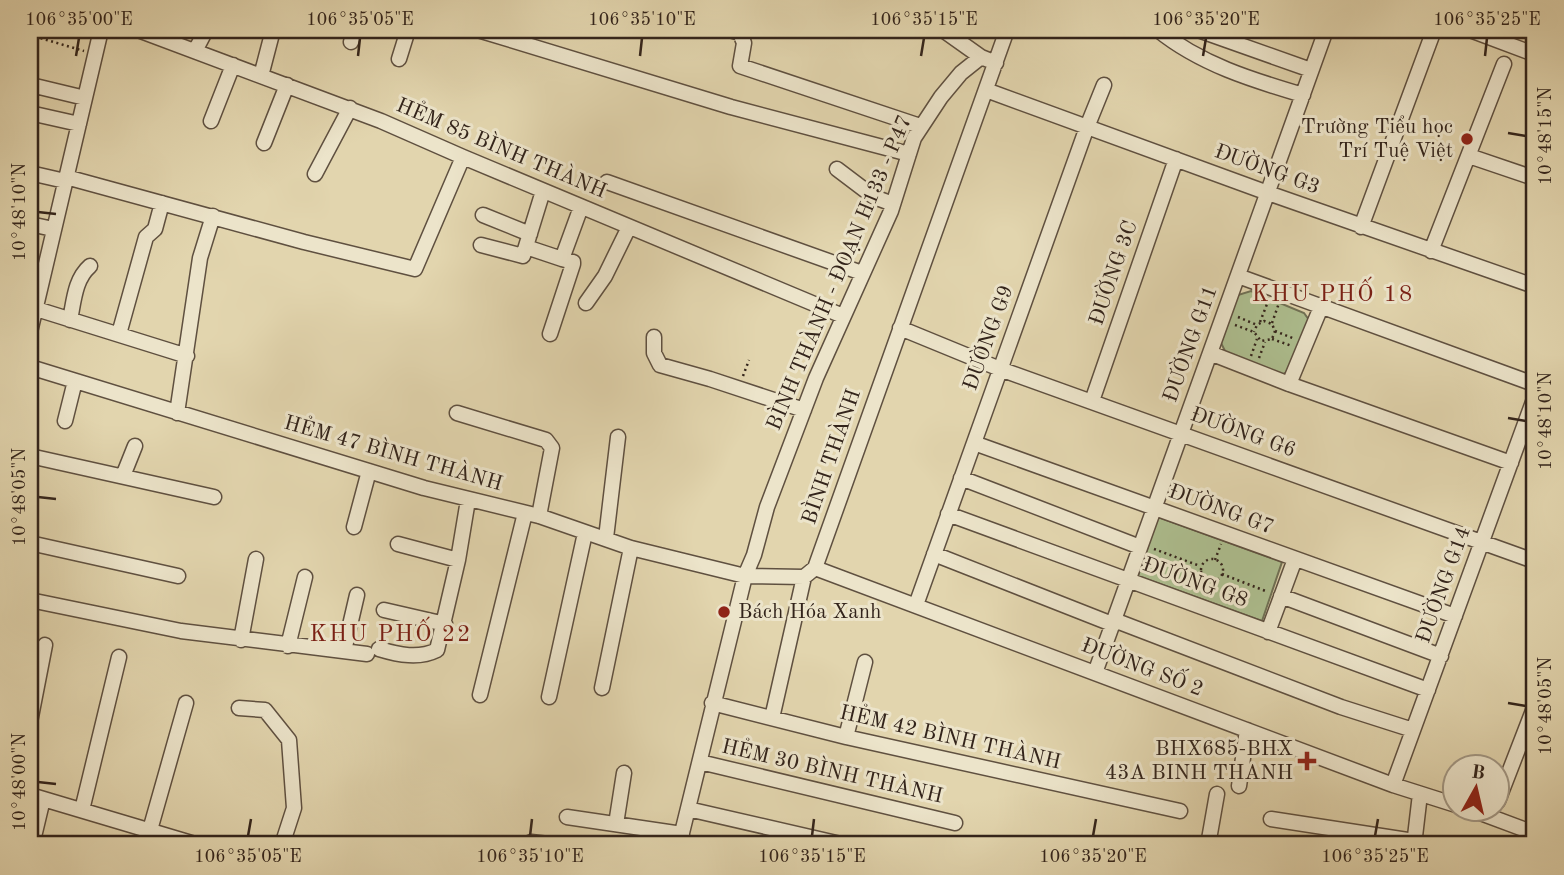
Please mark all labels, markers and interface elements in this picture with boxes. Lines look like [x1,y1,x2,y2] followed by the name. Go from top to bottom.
[25,11,133,29] text: 106°35'00"E
[306,11,414,29] text: 106°35'05"E
[588,11,696,29] text: 106°35'10"E
[870,11,978,29] text: 106°35'15"E
[1152,11,1260,29] text: 106°35'20"E
[1433,11,1541,29] text: 106°35'25"E
[1537,87,1555,185] text: 10°48'15"N
[393,90,611,203] street label: HẺM 85 BÌNH THÀNH
[760,111,916,434] street label: BÌNH THÀNH - ĐOẠN H133 - P47
[1301,115,1453,162] place label: Trường Tiểu học Trí Tuệ Việt
[1459,131,1475,147] marker: Trường Tiểu học Trí Tuệ Việt
[1212,137,1324,199] street label: ĐƯỜNG G3
[11,163,29,261] text: 10°48'10"N
[1082,216,1142,328] street label: ĐƯỜNG 3C
[1252,276,1414,306] district label: KHU PHỐ 18
[956,281,1018,393] street label: ĐƯỜNG G9
[1155,281,1222,405] street label: ĐƯỜNG G11
[1537,372,1555,470] text: 10°48'10"N
[795,385,865,527] street label: BÌNH THÀNH
[1188,400,1300,462] street label: ĐƯỜNG G6
[281,408,506,495] street label: HẺM 47 BÌNH THÀNH
[11,448,29,546] text: 10°48'05"N
[1166,477,1278,539] street label: ĐƯỜNG G7
[1408,522,1475,646] street label: ĐƯỜNG G14
[1140,550,1252,612] street label: ĐƯỜNG G8
[738,602,881,623] place label: Bách Hóa Xanh
[716,604,732,620] marker: Bách Hóa Xanh
[310,616,472,646] district label: KHU PHỐ 22
[1078,629,1208,701] street label: ĐƯỜNG SỐ 2
[1537,657,1555,755] text: 10°48'05"N
[837,697,1064,774] street label: HẺM 42 BÌNH THÀNH
[719,731,946,808] street label: HẺM 30 BÌNH THÀNH
[11,733,29,831] text: 10°48'00"N
[1105,739,1293,784] place label: BHX685-BHX 43A BINH THANH
[1442,752,1512,822] north arrow
[1299,753,1315,769] marker: BHX685-BHX 43A BINH THANH
[1470,763,1486,784] text: B
[194,848,302,866] text: 106°35'05"E
[476,848,584,866] text: 106°35'10"E
[758,848,866,866] text: 106°35'15"E
[1039,848,1147,866] text: 106°35'20"E
[1321,848,1429,866] text: 106°35'25"E

